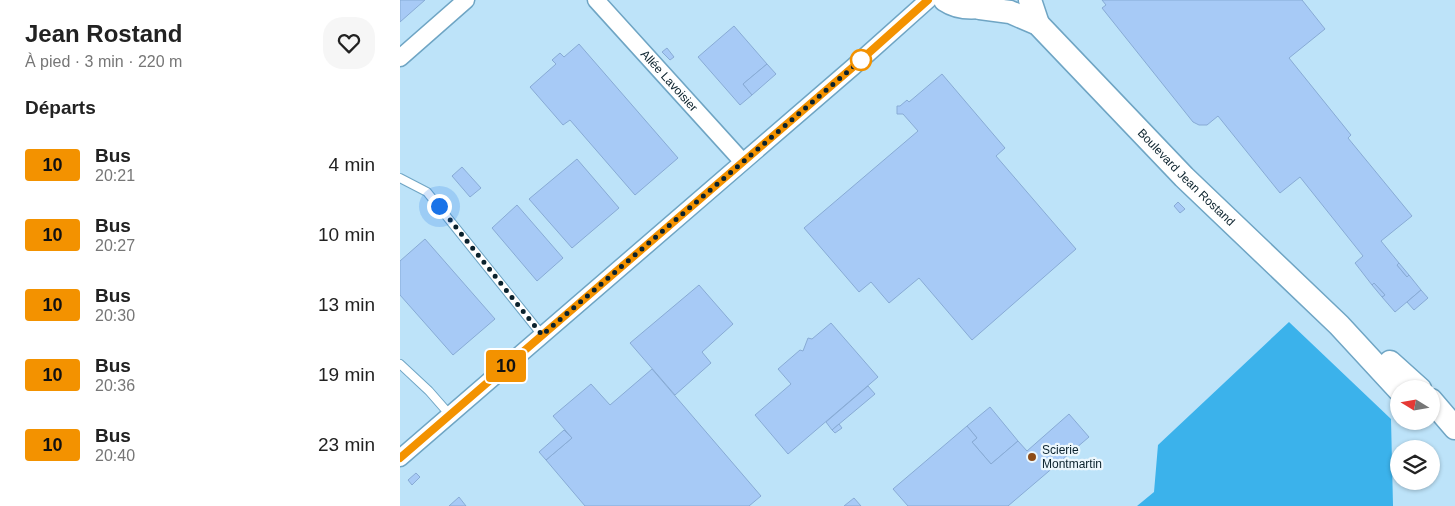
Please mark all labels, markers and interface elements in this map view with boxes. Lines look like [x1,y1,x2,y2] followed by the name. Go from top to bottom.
[323,17,375,69] button: heart
[25,20,182,47] text: Jean Rostand
[638,47,701,114] street label: Allée Lavoisier
[850,49,872,71] unlabelled marker
[25,53,182,70] text: À pied · 3 min · 220 m
[25,97,96,118] text: Départs
[1135,126,1238,229] street label: Boulevard Jean Rostand
[95,145,131,166] text: Bus
[329,154,375,175] text: 4 min
[42,155,63,175] text: 10
[95,167,135,184] text: 20:21
[427,194,452,219] your location
[95,215,131,236] text: Bus
[318,224,375,245] text: 10 min
[42,225,63,245] text: 10
[95,237,135,254] text: 20:27
[95,285,131,306] text: Bus
[318,294,375,315] text: 13 min
[42,295,63,315] text: 10
[95,307,135,324] text: 20:30
[484,350,528,382] line badge: 10
[95,355,131,376] text: Bus
[496,356,516,376] text: 10
[318,364,375,385] text: 19 min
[42,365,63,385] text: 10
[95,377,135,394] text: 20:36
[1390,380,1440,430] north arrow
[1390,380,1440,490] map controls
[95,425,131,446] text: Bus
[318,434,375,455] text: 23 min
[42,435,63,455] text: 10
[1390,440,1440,490] button: layers
[1042,443,1102,471] place label: Scierie Montmartin
[95,447,135,464] text: 20:40
[1026,451,1038,463] marker: Scierie Montmartin

